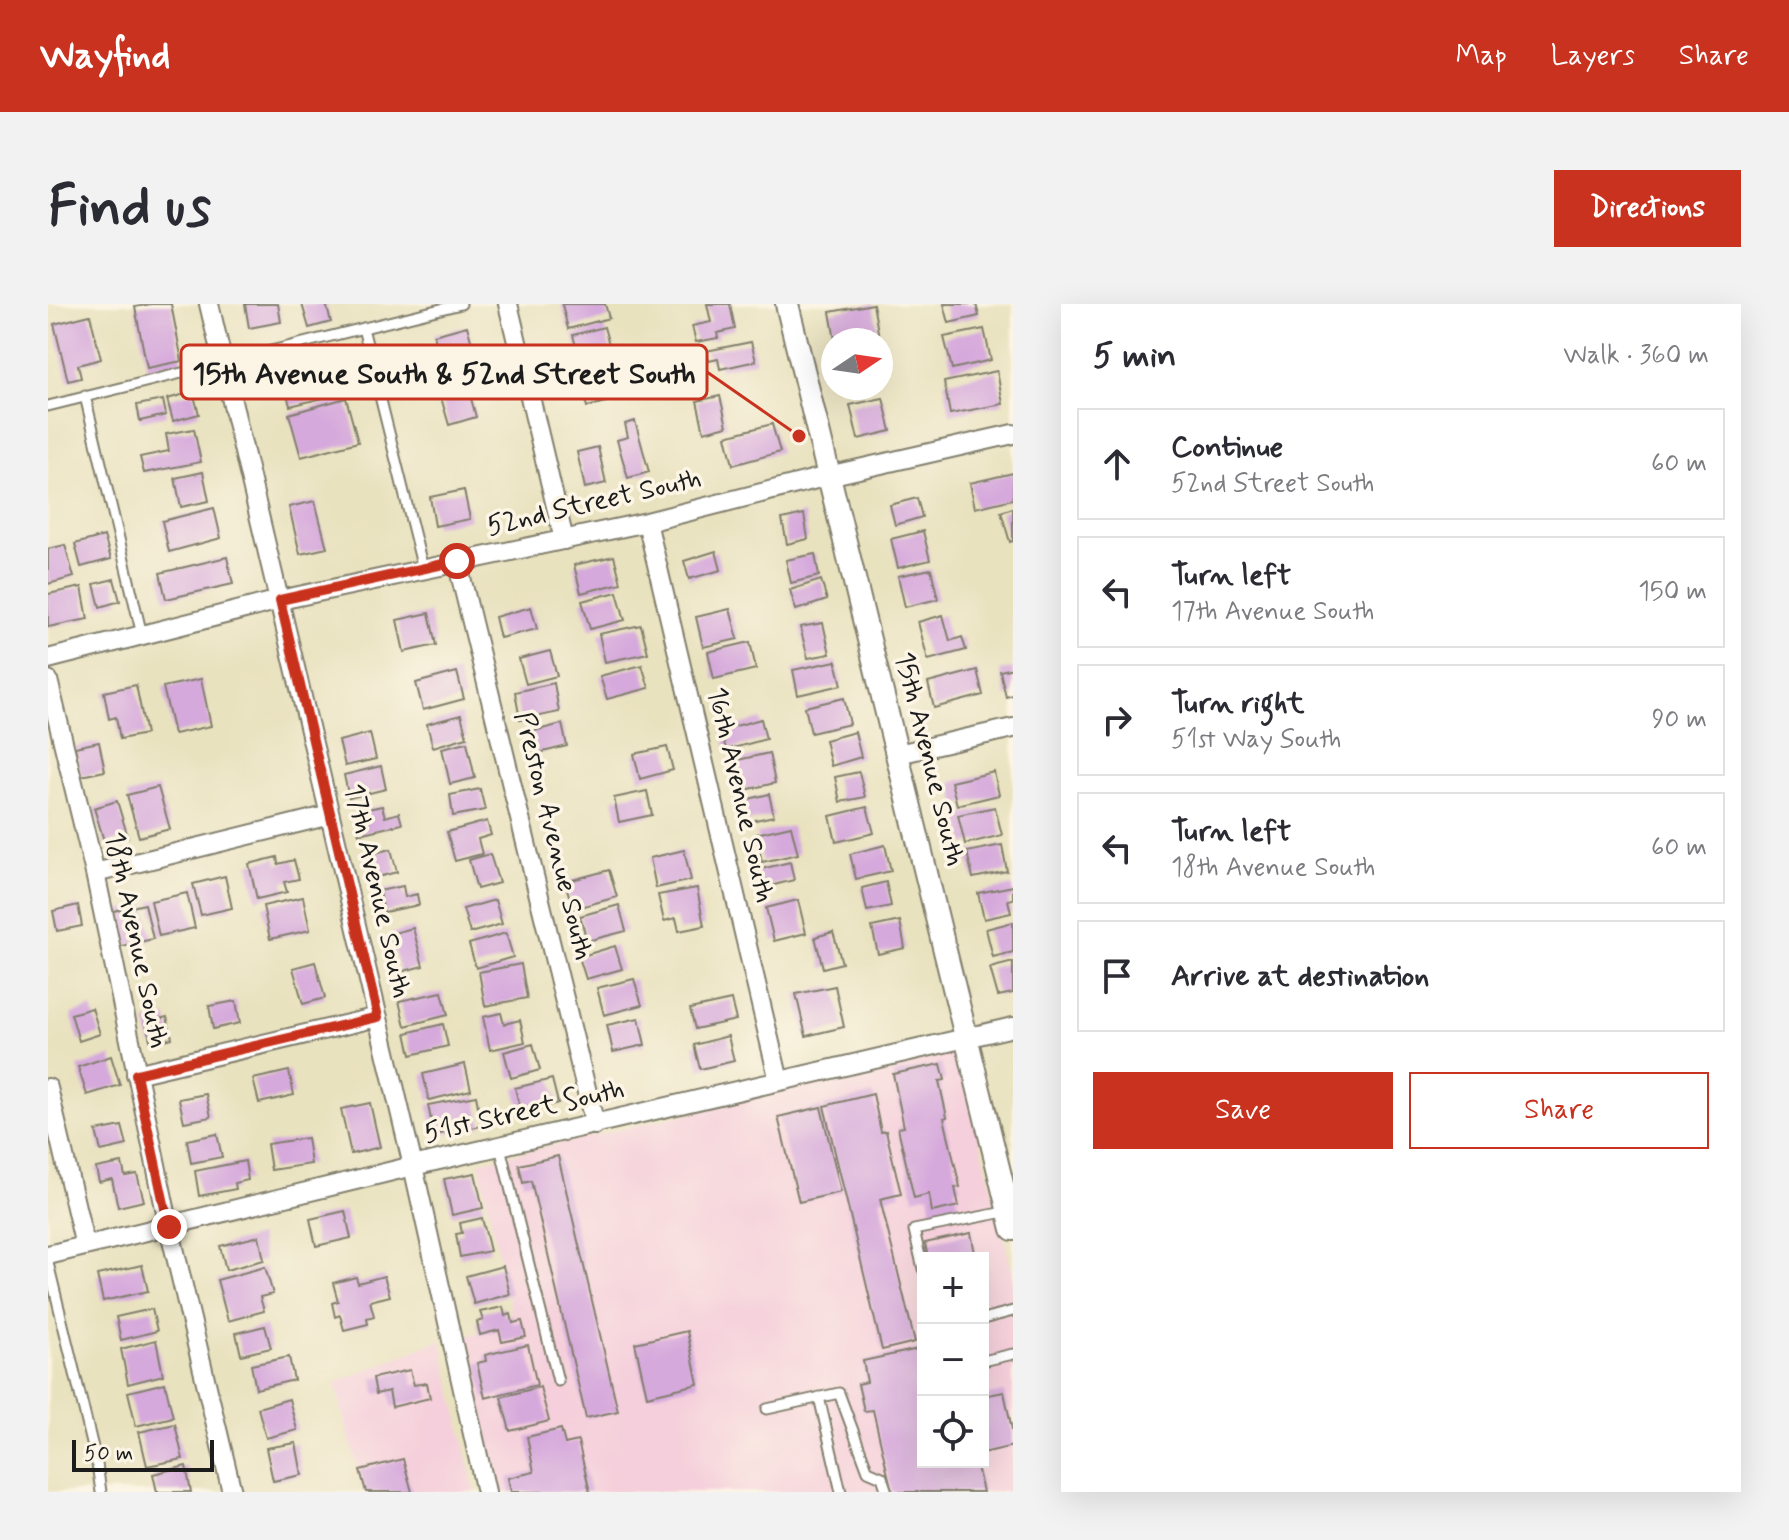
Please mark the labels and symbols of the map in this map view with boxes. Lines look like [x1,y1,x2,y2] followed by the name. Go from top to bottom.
[821,328,893,400] north arrow
[181,345,707,399] callout: 15th Avenue South & 52nd Street South
[192,355,696,394] text: 15th Avenue South & 52nd Street South
[483,460,705,546] street label: 52nd Street South
[439,543,475,579] route start
[884,648,974,870] street label: 15th Avenue South
[697,683,783,907] street label: 16th Avenue South
[504,708,602,964] street label: Preston Avenue South
[334,780,420,1002] street label: 17th Avenue South
[95,828,177,1052] street label: 18th Avenue South
[420,1071,628,1153] street label: 51st Street South
[151,1209,187,1245] route end
[72,1436,214,1472] scale bar

